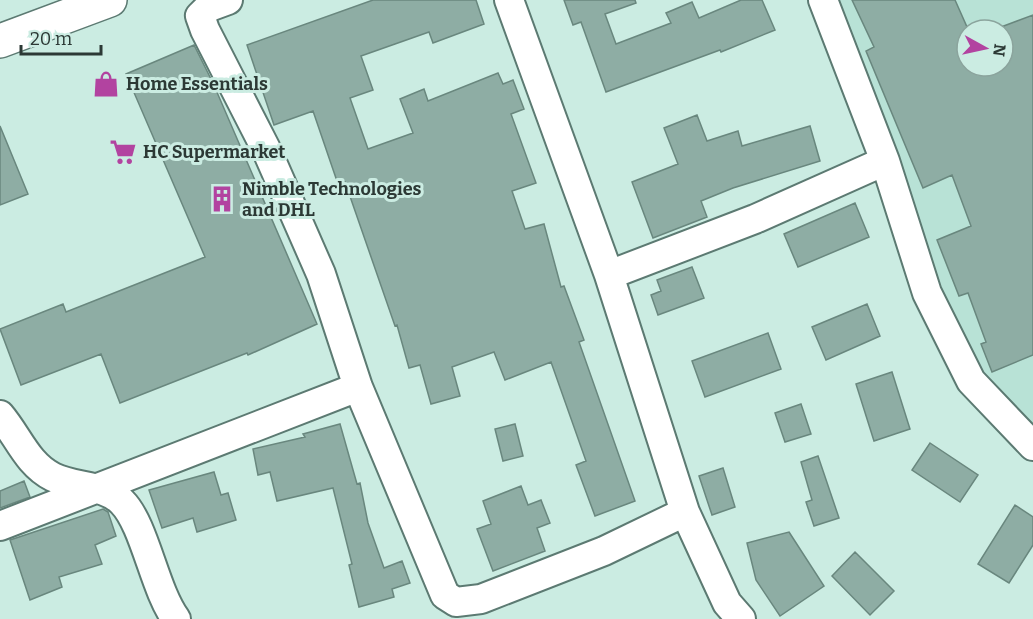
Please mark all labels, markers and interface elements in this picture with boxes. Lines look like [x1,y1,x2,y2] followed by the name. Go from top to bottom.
[21,18,100,56] scale bar
[955,18,1015,78] north arrow
[30,28,72,50] text: 20 m
[989,43,1010,57] text: N
[91,69,121,99] shop icon: Home Essentials
[126,73,268,95] place label: Home Essentials
[108,137,138,167] supermarket icon: HC Supermarket
[143,141,285,163] place label: HC Supermarket
[242,178,422,221] place label: Nimble Technologies and DHL
[207,184,237,214] building icon: Nimble Technologies and DHL

